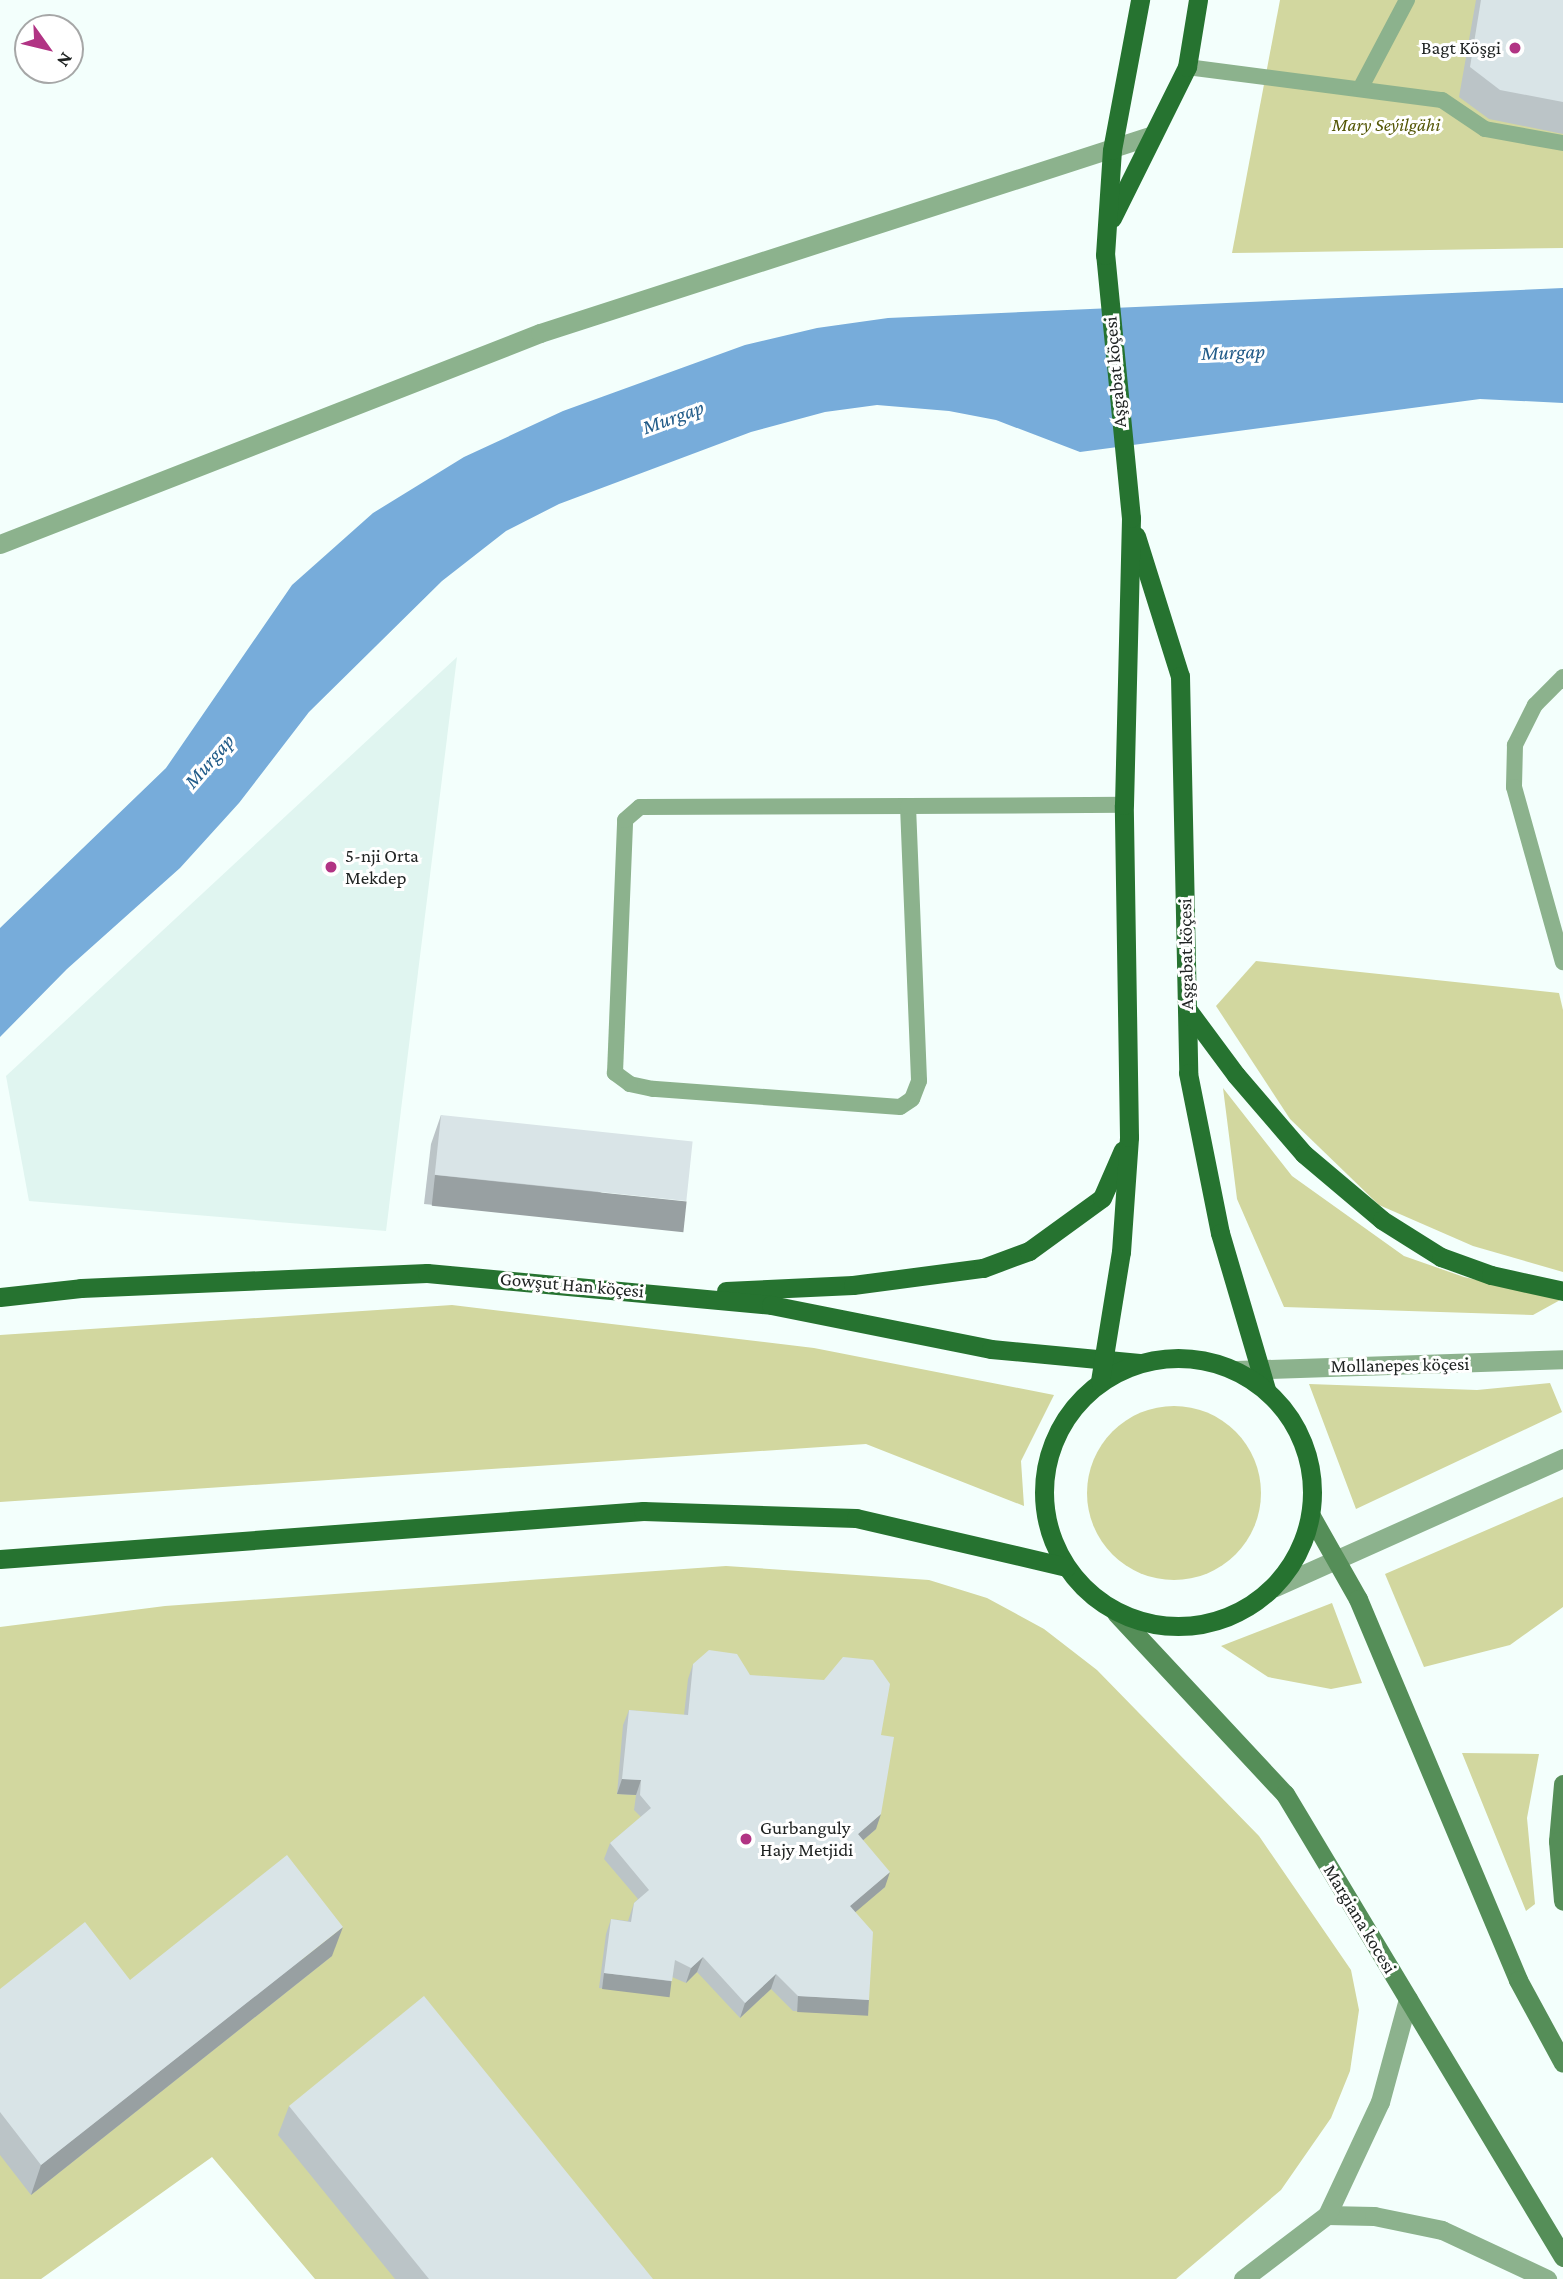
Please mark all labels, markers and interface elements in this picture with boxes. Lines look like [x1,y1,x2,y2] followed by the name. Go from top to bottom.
[14,14,84,84] north arrow
[1421,37,1501,59] place label: Bagt Köşgi
[1507,40,1523,56] marker: Bagt Köşgi
[53,49,77,71] text: N
[1332,114,1440,136] park label: Mary Seýilgähi
[1099,315,1131,429] street label: Aşgabat köçesi
[1201,338,1265,366] water label: Murgap
[639,394,707,440] water label: Murgap
[178,729,240,793] water label: Murgap
[345,845,419,889] place label: 5-nji Orta Mekdep
[323,859,339,875] marker: 5-nji Orta Mekdep
[1174,898,1198,1010] street label: Aşgabat köçesi
[499,1267,645,1303] street label: Gowşut Han köçesi
[1330,1352,1470,1378] street label: Mollanepes köçesi
[760,1817,853,1861] place label: Gurbanguly Hajy Metjidi
[738,1831,754,1847] marker: Gurbanguly Hajy Metjidi
[1318,1860,1402,1978] street label: Margiana kocesi

